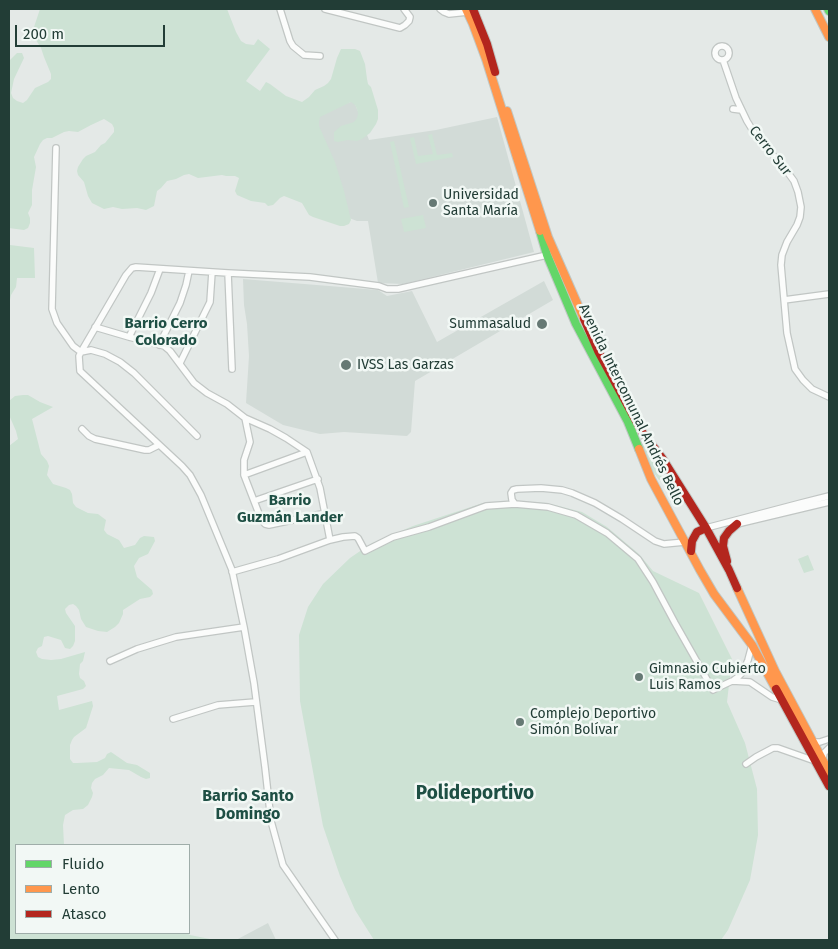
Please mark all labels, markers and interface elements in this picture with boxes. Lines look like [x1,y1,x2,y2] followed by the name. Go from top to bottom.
[18,15,168,47] scale bar
[23,25,64,43] text: 200 m
[745,123,795,179] street label: Cerro Sur
[443,187,519,220] place label: Universidad Santa María
[427,197,439,209] marker: Universidad Santa María
[575,301,687,509] street label: Avenida Intercomunal Andrés Bello
[125,315,207,350] district label: Barrio Cerro Colorado
[449,316,531,332] place label: Summasalud
[535,317,549,331] marker: Summasalud
[357,357,454,373] place label: IVSS Las Garzas
[339,358,353,372] marker: IVSS Las Garzas
[237,492,343,527] district label: Barrio Guzmán Lander
[649,661,766,694] place label: Gimnasio Cubierto Luis Ramos
[633,671,645,683] marker: Gimnasio Cubierto Luis Ramos
[530,706,656,739] place label: Complejo Deportivo Simón Bolívar
[514,716,526,728] marker: Complejo Deportivo Simón Bolívar
[416,783,534,805] district label: Polideportivo
[202,787,294,825] district label: Barrio Santo Domingo
[15,844,190,934] legend
[62,855,104,873] text: Fluido
[62,880,100,898] text: Lento
[62,905,107,923] text: Atasco

